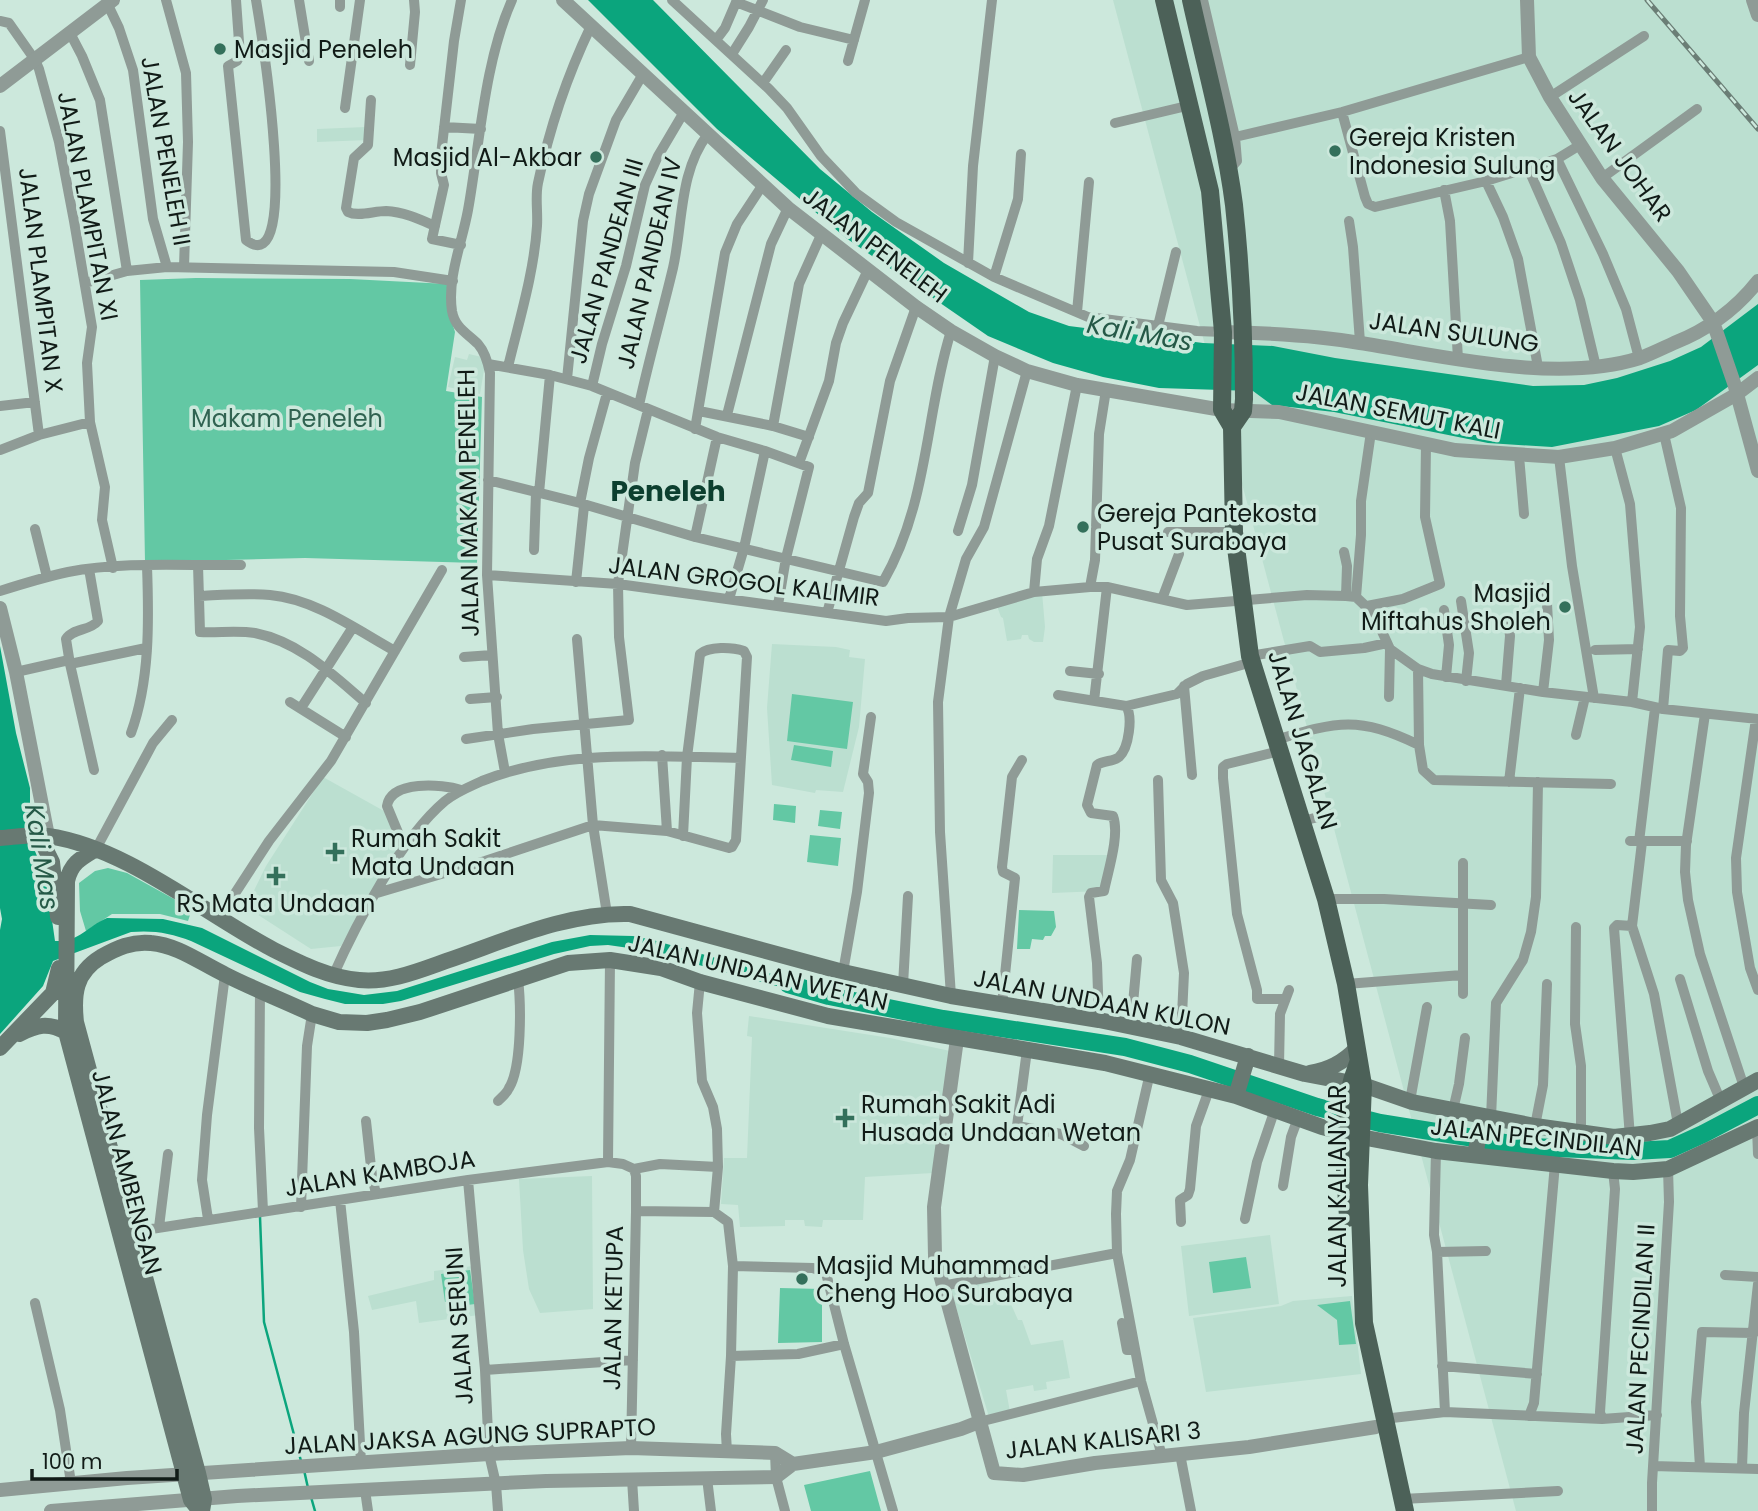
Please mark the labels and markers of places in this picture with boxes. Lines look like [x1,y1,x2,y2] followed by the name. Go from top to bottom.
[234,33,413,66] place label: Masjid Peneleh
[212,41,228,57] marker: Masjid Peneleh
[1349,121,1555,182] place label: Gereja Kristen Indonesia Sulung
[393,141,582,174] place label: Masjid Al-Akbar
[1327,143,1343,159] marker: Gereja Kristen Indonesia Sulung
[588,149,604,165] marker: Masjid Al-Akbar
[1097,497,1317,558] place label: Gereja Pantekosta Pusat Surabaya
[1075,519,1091,535] marker: Gereja Pantekosta Pusat Surabaya
[1361,577,1551,638] place label: Masjid Miftahus Sholeh
[1557,599,1573,615] marker: Masjid Miftahus Sholeh
[351,822,515,883] place label: Rumah Sakit Mata Undaan
[325,842,345,862] marker: Rumah Sakit Mata Undaan
[266,866,286,886] marker: RS Mata Undaan
[177,887,375,920] place label: RS Mata Undaan
[861,1088,1141,1149] place label: Rumah Sakit Adi Husada Undaan Wetan
[835,1108,855,1128] marker: Rumah Sakit Adi Husada Undaan Wetan
[816,1249,1073,1310] place label: Masjid Muhammad Cheng Hoo Surabaya
[794,1271,810,1287] marker: Masjid Muhammad Cheng Hoo Surabaya

